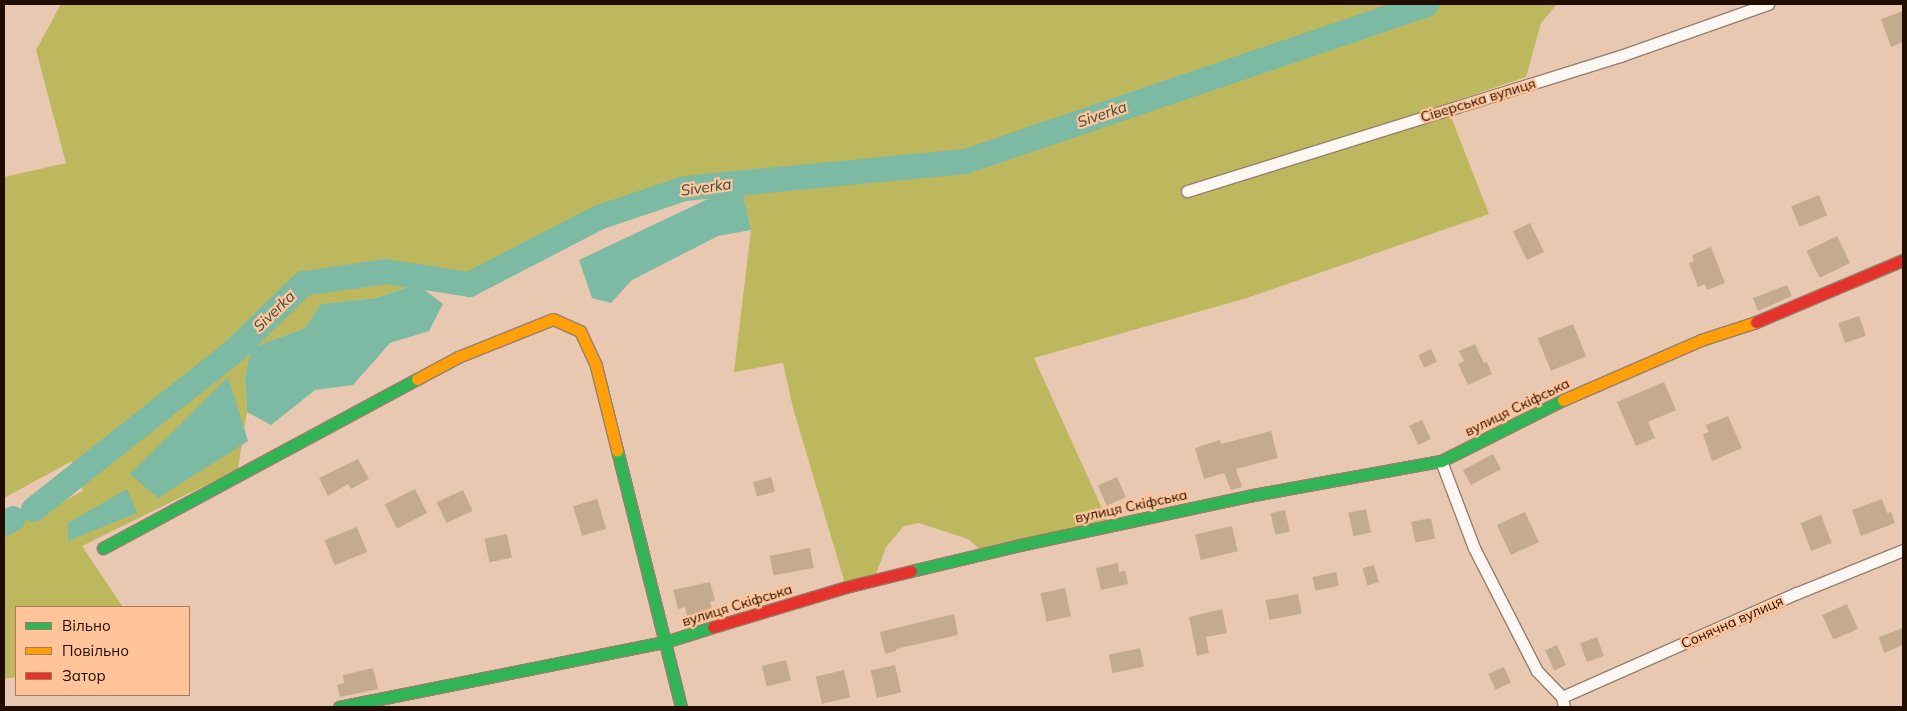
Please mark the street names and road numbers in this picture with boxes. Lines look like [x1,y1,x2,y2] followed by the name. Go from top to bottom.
[1418,75,1538,125] street label: Сіверська вулиця
[1462,374,1572,440] street label: вулиця Скіфська
[1073,486,1189,526] street label: вулиця Скіфська
[680,580,794,630] street label: вулиця Скіфська
[1678,592,1786,652] street label: Сонячна вулиця

